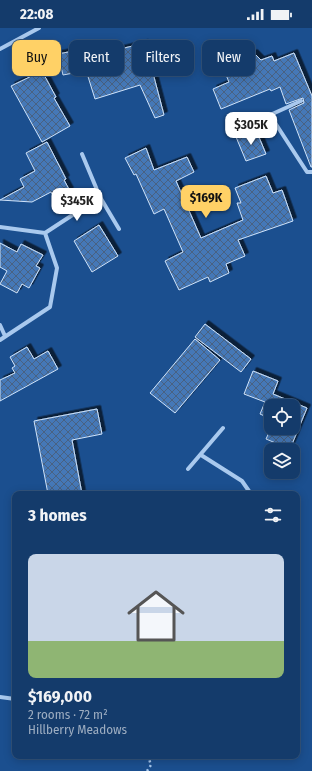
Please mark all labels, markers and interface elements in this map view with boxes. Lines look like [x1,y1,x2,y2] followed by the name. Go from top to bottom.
[20,5,53,23] text: 22:08
[12,40,61,76] chip: Buy
[69,40,124,76] chip: Rent
[132,40,194,76] chip: Filters
[202,40,255,76] chip: New
[223,112,279,146] pin: $305K
[234,117,268,132] text: $305K
[178,185,234,219] pin: $169K
[49,188,105,222] pin: $345K
[190,190,222,205] text: $169K
[60,193,94,208] text: $345K
[264,399,300,479] map controls
[264,399,300,435] button: locate
[264,443,300,479] button: layers
[262,504,284,526] icon: filters
[28,505,87,526] text: 3 homes
[120,580,192,652] icon: home
[28,686,92,707] text: $169,000
[28,707,108,722] text: 2 rooms · 72 m²
[28,722,127,737] text: Hillberry Meadows

